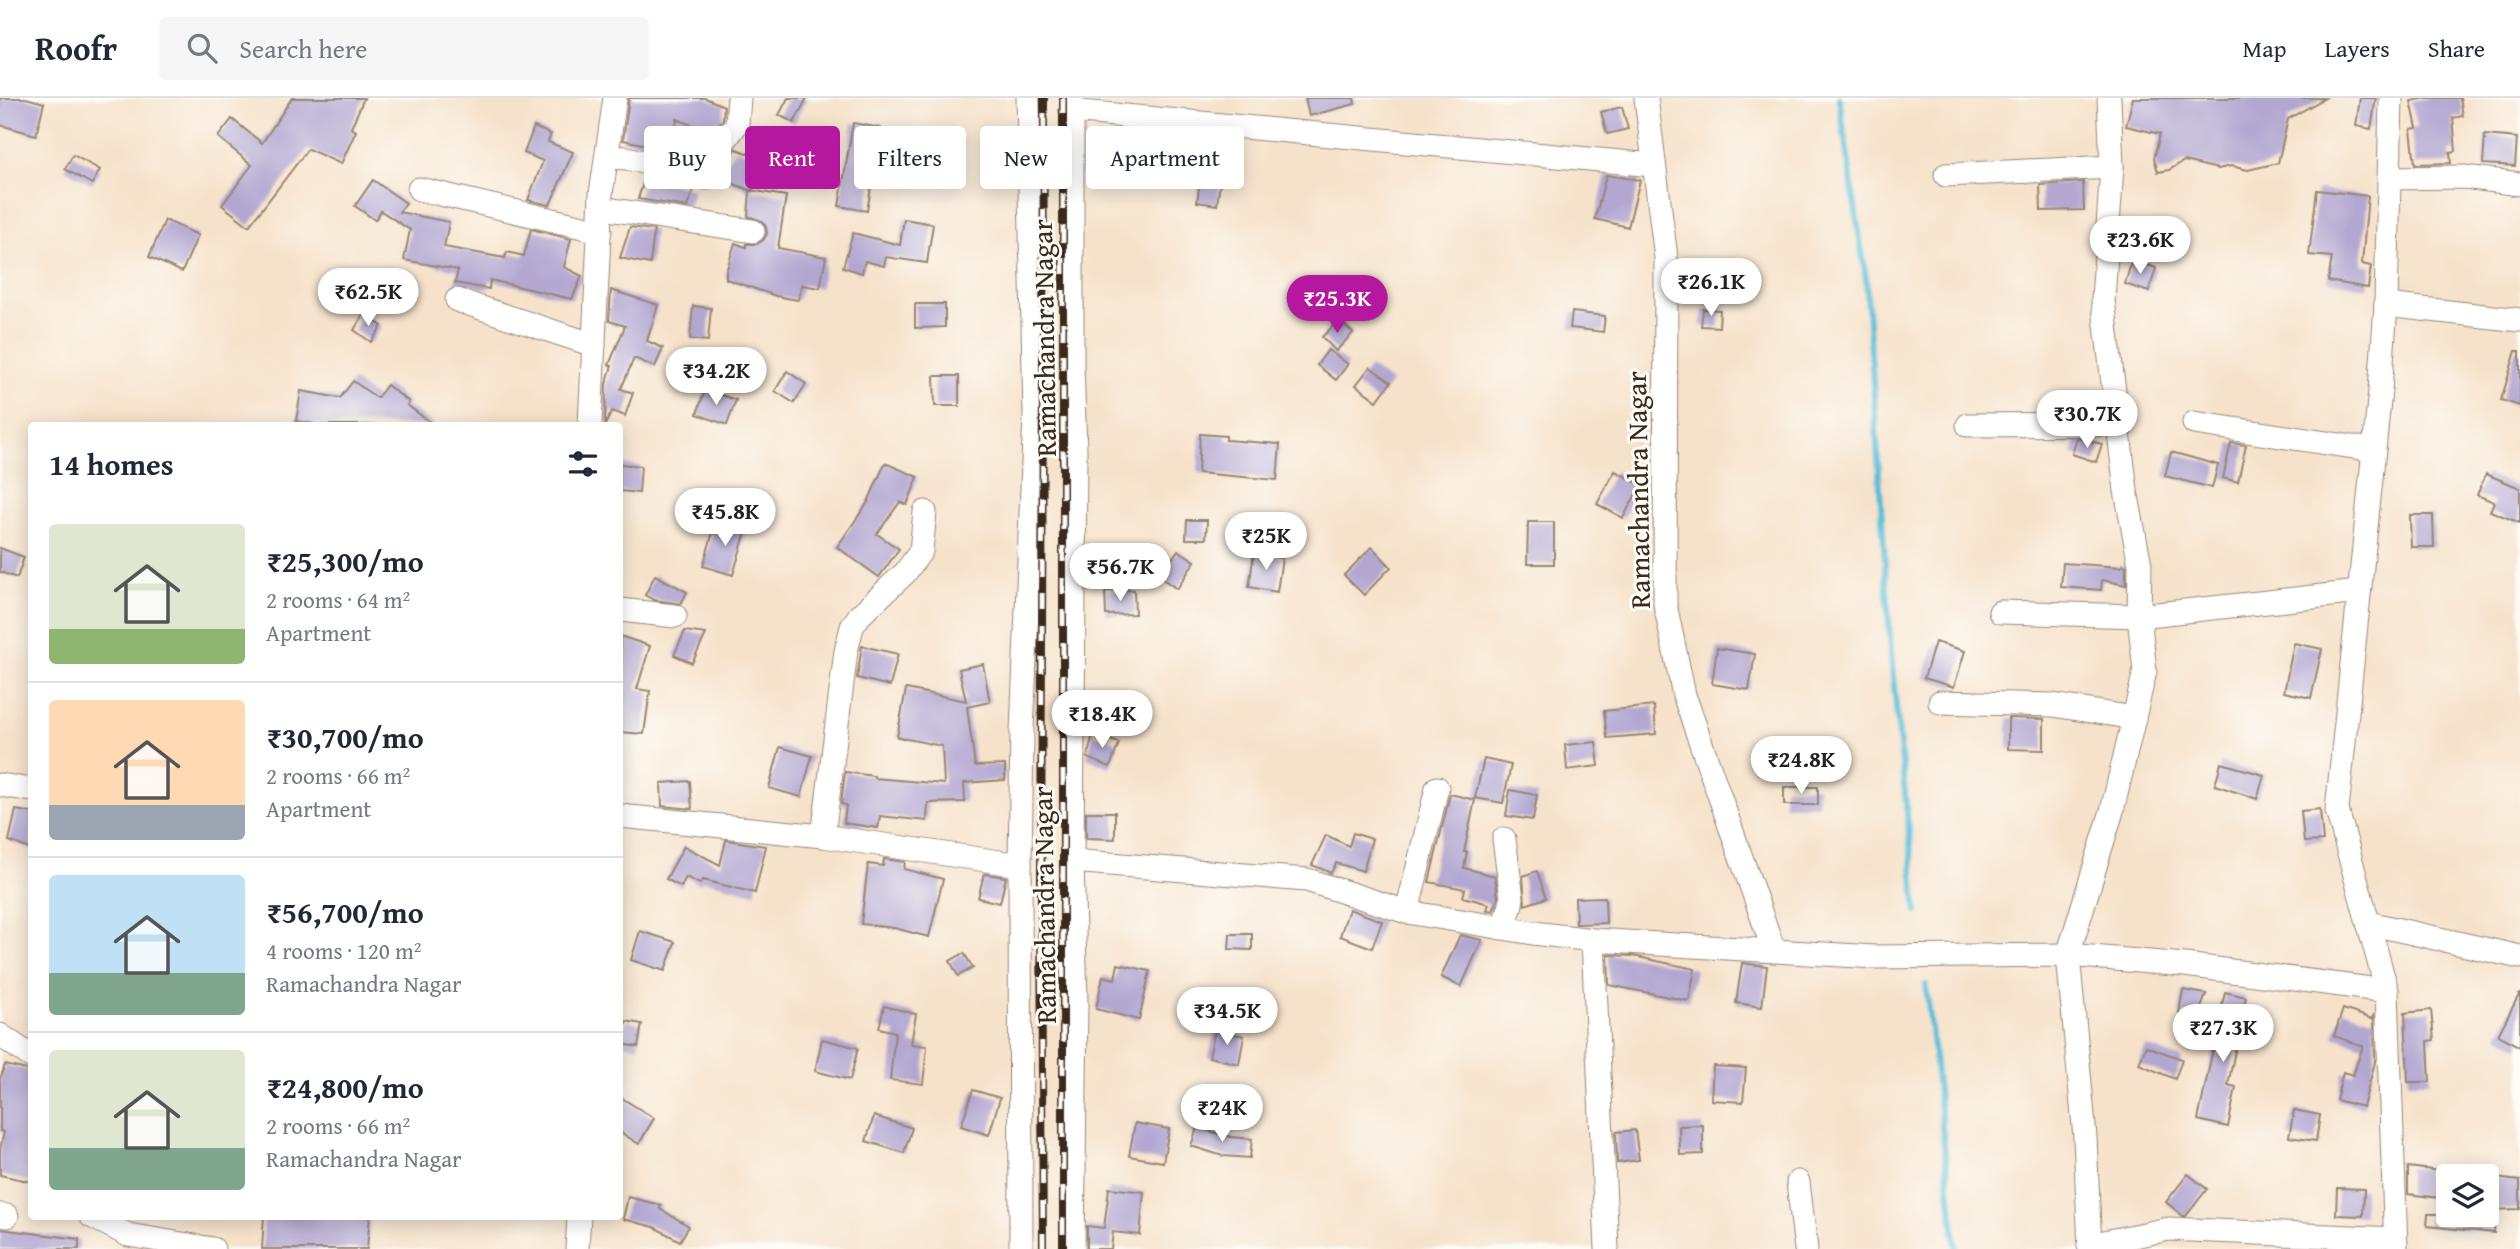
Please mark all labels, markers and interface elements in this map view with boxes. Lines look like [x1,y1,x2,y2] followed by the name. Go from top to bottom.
[159,17,649,80] search box
[35,24,117,72] text: Roofr
[183,29,221,67] icon: search
[239,29,368,68] text: Search here
[2243,31,2286,66] text: Map
[2324,31,2390,66] text: Layers
[2428,31,2485,66] text: Share
[644,126,731,189] chip: Buy
[745,126,840,189] chip: Rent
[854,126,966,189] chip: Filters
[980,126,1072,189] chip: New
[1086,126,1244,189] chip: Apartment
[2083,216,2197,276] pin: ₹23.6K
[1021,218,1066,457] street label: Ramachandra Nagar
[2106,222,2174,255] text: ₹23.6K
[1654,258,1768,318] pin: ₹26.1K
[1677,264,1745,297] text: ₹26.1K
[311,268,425,328] pin: ₹62.5K
[334,274,402,307] text: ₹62.5K
[1280,275,1394,335] pin: ₹25.3K
[1303,281,1371,314] text: ₹25.3K
[659,348,773,407] pin: ₹34.2K
[682,353,750,386] text: ₹34.2K
[1615,370,1660,609] street label: Ramachandra Nagar
[2030,390,2144,450] pin: ₹30.7K
[2053,396,2121,429] text: ₹30.7K
[49,442,174,486] text: 14 homes
[564,445,602,483] icon: filters
[668,489,782,548] pin: ₹45.8K
[691,494,759,527] text: ₹45.8K
[1225,512,1307,572] pin: ₹25K
[1241,518,1291,551] text: ₹25K
[266,539,424,583] text: ₹25,300/mo
[1063,544,1177,603] pin: ₹56.7K
[1086,549,1154,582] text: ₹56.7K
[105,552,189,636] icon: home
[266,583,410,616] text: 2 rooms · 64 m²
[266,616,371,649] text: Apartment
[1045,690,1159,750] pin: ₹18.4K
[1068,696,1136,729] text: ₹18.4K
[266,715,424,759] text: ₹30,700/mo
[105,728,189,812] icon: home
[1744,736,1858,796] pin: ₹24.8K
[1767,742,1835,775] text: ₹24.8K
[266,759,410,792] text: 2 rooms · 66 m²
[1021,785,1066,1024] street label: Ramachandra Nagar
[266,792,371,825] text: Apartment
[266,890,424,934] text: ₹56,700/mo
[105,903,189,987] icon: home
[266,934,421,967] text: 4 rooms · 120 m²
[266,967,462,1000] text: Ramachandra Nagar
[1170,988,1284,1047] pin: ₹34.5K
[1193,993,1261,1026] text: ₹34.5K
[2166,1004,2280,1064] pin: ₹27.3K
[2189,1010,2257,1043] text: ₹27.3K
[266,1065,424,1109] text: ₹24,800/mo
[105,1078,189,1162] icon: home
[1181,1084,1263,1144] pin: ₹24K
[1197,1090,1247,1123] text: ₹24K
[266,1109,410,1142] text: 2 rooms · 66 m²
[266,1142,462,1175] text: Ramachandra Nagar
[2436,1164,2499,1227] map controls
[2436,1164,2499,1227] button: layers

